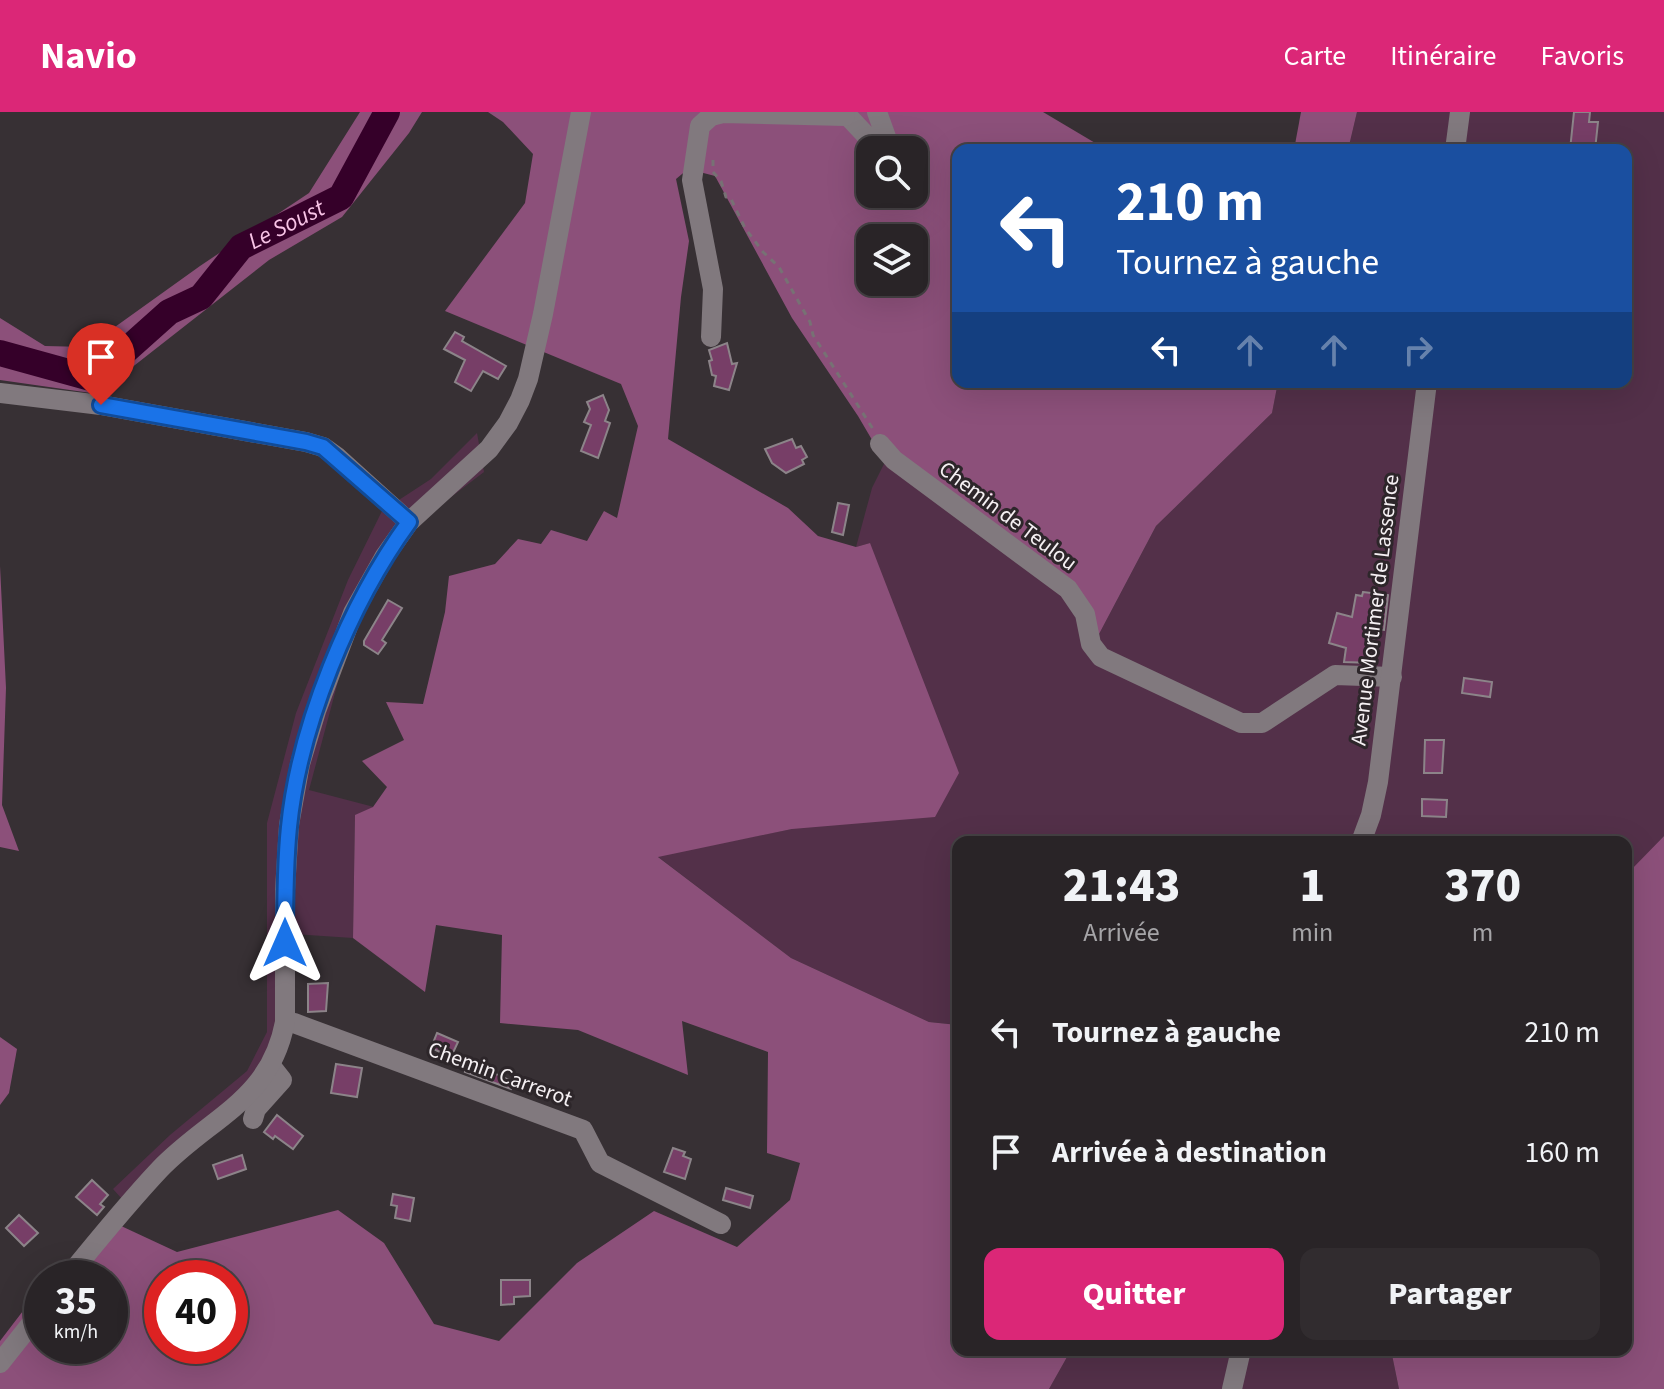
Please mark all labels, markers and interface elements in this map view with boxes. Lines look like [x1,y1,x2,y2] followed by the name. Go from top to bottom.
[40,29,137,83] text: Navio
[1283,36,1346,76] text: Carte
[1390,36,1497,76] text: Itinéraire
[1541,36,1624,76] text: Favoris
[856,136,928,296] map controls
[856,136,928,208] button: search
[1116,163,1264,242] text: 210 m
[984,176,1088,280] icon: left
[242,190,332,258] water label: Le Soust
[856,224,928,296] button: layers
[1116,237,1379,288] text: Tournez à gauche
[67,323,135,405] pin
[1144,328,1188,372] icon: left
[1228,328,1272,372] icon: ahead
[1312,328,1356,372] icon: ahead
[1396,328,1440,372] icon: right
[79,335,123,379] icon: arrive
[932,453,1084,579] street label: Chemin de Teulou
[1342,473,1408,747] street label: Avenue Mortimer de Lassence
[1063,852,1180,920] text: 21:43
[1299,852,1325,920] text: 1
[1444,852,1521,920] text: 370
[243,901,327,985] position arrow
[1083,914,1160,951] text: Arrivée
[1291,914,1333,951] text: min
[1472,914,1493,951] text: m
[984,1010,1028,1054] icon: left
[1052,1011,1281,1054] text: Tournez à gauche
[1524,1011,1600,1054] text: 210 m
[423,1033,577,1115] street label: Chemin Carrerot
[984,1130,1028,1174] icon: arrive
[1052,1131,1327,1174] text: Arrivée à destination
[1524,1131,1600,1174] text: 160 m
[984,1248,1284,1340] button: Quitter
[1300,1248,1600,1340] button: Partager
[144,1260,248,1364] speed limit sign: 40
[55,1273,97,1330] text: 35
[54,1318,98,1346] text: km/h

